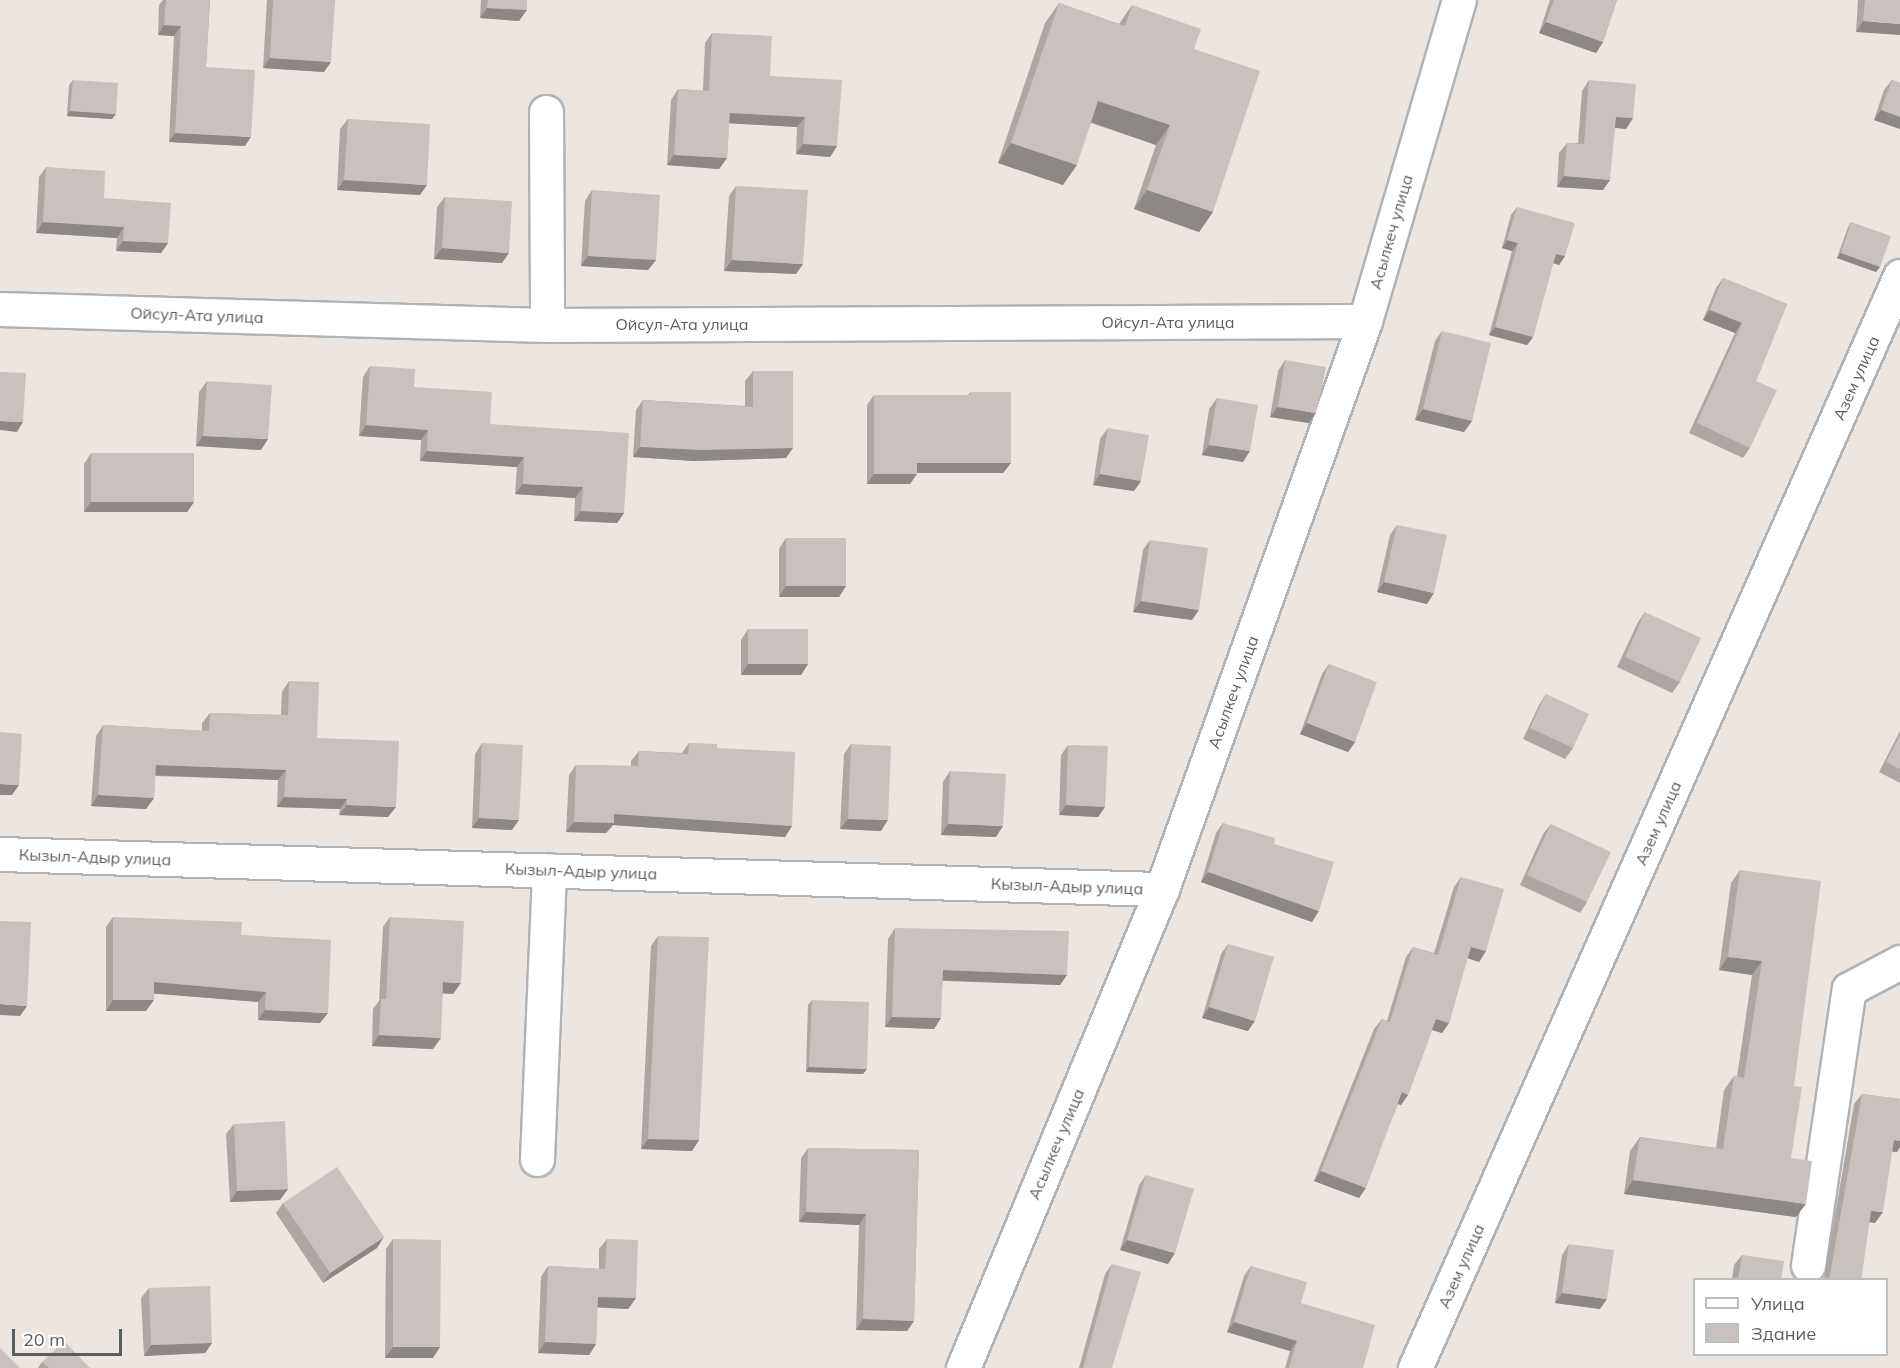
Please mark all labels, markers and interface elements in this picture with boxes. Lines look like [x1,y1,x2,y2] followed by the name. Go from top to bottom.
[1365,172,1417,292] street label: Асылкеч улица
[130,303,264,327] street label: Ойсул-Ата улица
[1101,312,1235,332] street label: Ойсул-Ата улица
[615,314,749,334] street label: Ойсул-Ата улица
[1829,333,1883,423] street label: Азем улица
[1204,633,1262,751] street label: Асылкеч улица
[1631,778,1685,868] street label: Азем улица
[19,845,171,869] street label: Кызыл-Адыр улица
[505,859,657,883] street label: Кызыл-Адыр улица
[991,874,1143,898] street label: Кызыл-Адыр улица
[1024,1086,1088,1202] street label: Асылкеч улица
[1434,1221,1488,1311] street label: Азем улица
[1693,1278,1888,1356] legend
[1751,1292,1805,1315] text: Улица
[15,1317,124,1355] scale bar
[1751,1322,1816,1345] text: Здание
[23,1328,65,1351] text: 20 m

